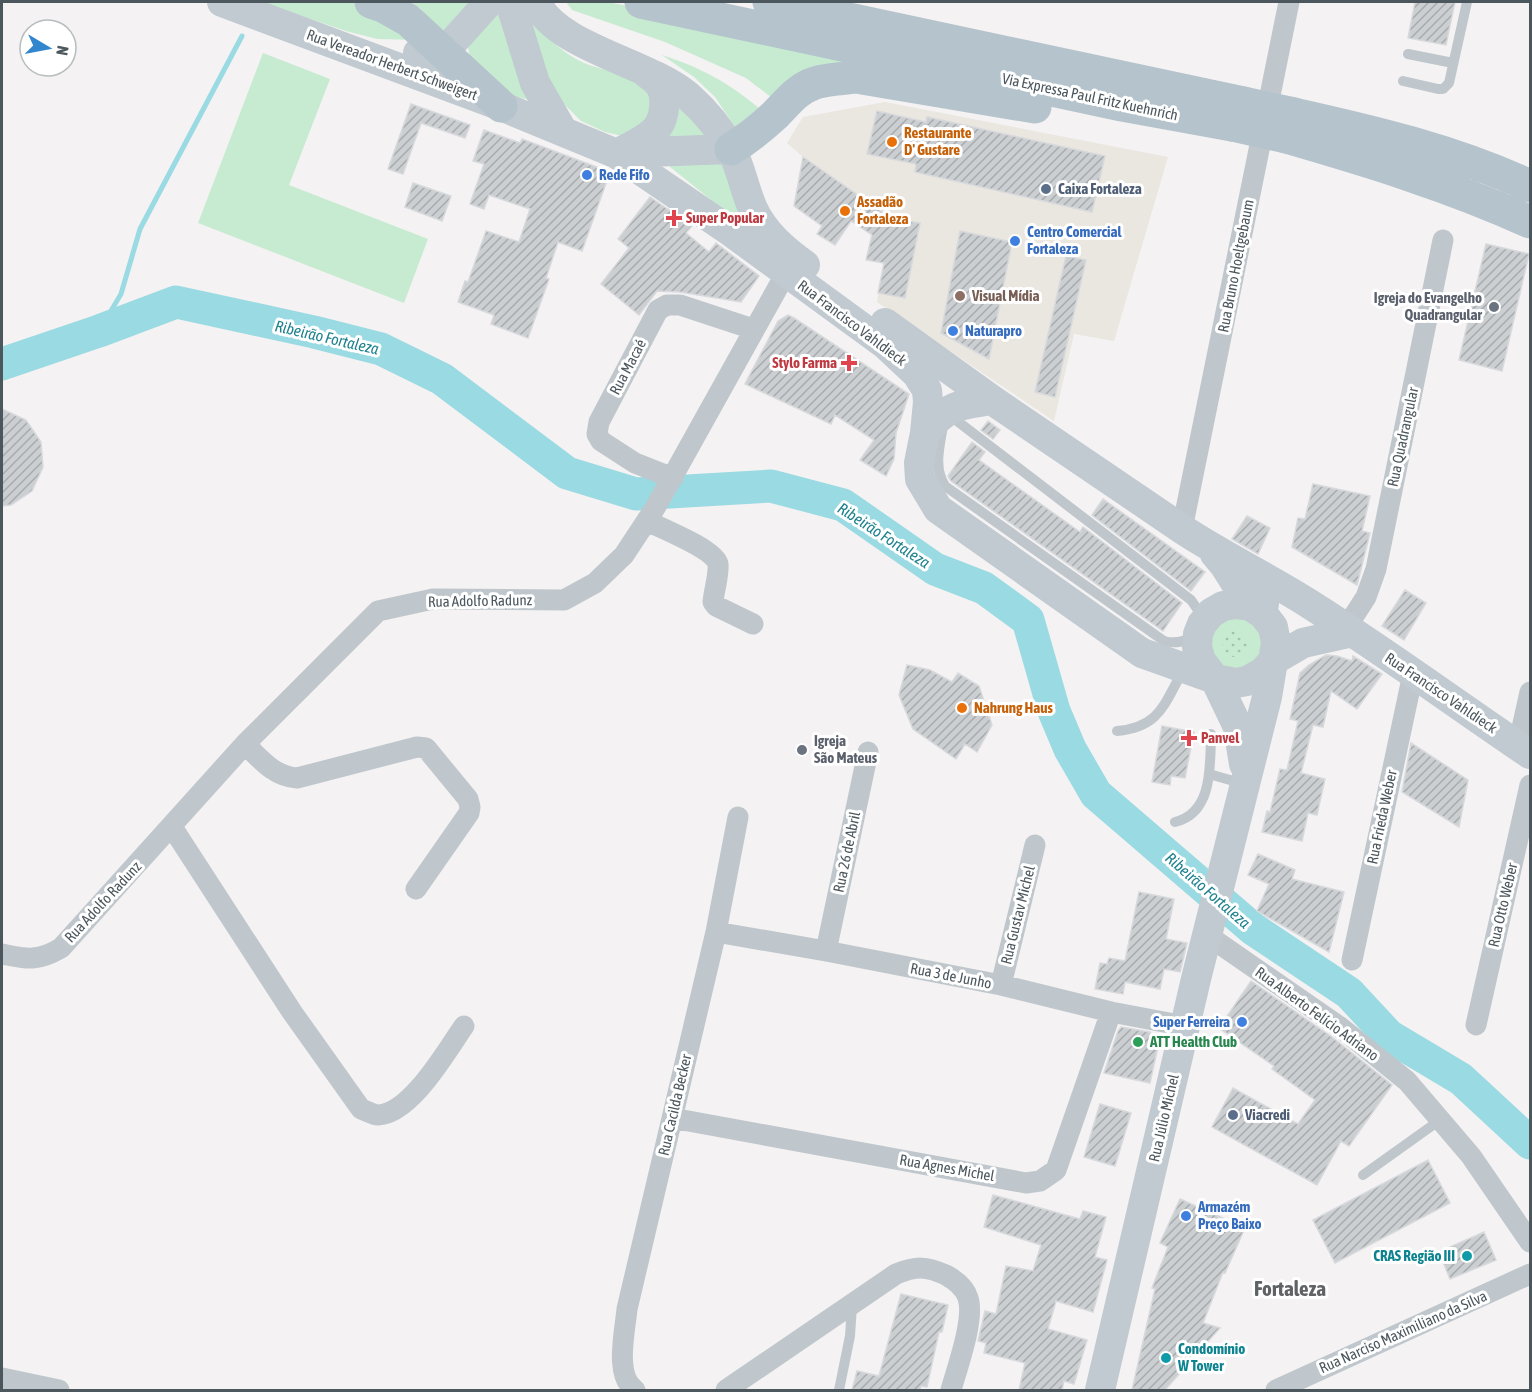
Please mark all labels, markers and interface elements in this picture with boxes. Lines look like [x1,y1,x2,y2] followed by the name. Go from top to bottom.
[18,18,78,78] north arrow
[304,26,480,103] street label: Rua Vereador Herbert Schweigert
[53,44,72,57] text: N
[1001,70,1180,123] street label: Via Expressa Paul Fritz Kuehnrich
[904,124,972,158] place label: Restaurante D' Gustare
[885,135,899,149] marker: Restaurante D' Gustare
[599,166,650,183] place label: Rede Fifo
[580,168,594,182] marker: Rede Fifo
[1058,180,1142,197] place label: Caixa Fortaleza
[1039,182,1053,196] marker: Caixa Fortaleza
[856,193,908,227] place label: Assadão Fortaleza
[1214,198,1257,334] street label: Rua Bruno Hoeltgebaum
[838,204,852,218] marker: Assadão Fortaleza
[686,209,765,226] place label: Super Popular
[667,211,681,225] marker: Super Popular
[1027,223,1122,257] place label: Centro Comercial Fortaleza
[1008,234,1022,248] marker: Centro Comercial Fortaleza
[795,276,910,369] street label: Rua Francisco Vahldieck
[971,287,1039,304] place label: Visual Mídia
[953,289,967,303] marker: Visual Mídia
[1374,289,1483,323] place label: Igreja do Evangelho Quadrangular
[1487,300,1501,314] marker: Igreja do Evangelho Quadrangular
[273,316,381,358] water label: Ribeirão Fortaleza
[965,322,1022,339] place label: Naturapro
[946,324,960,338] marker: Naturapro
[606,336,649,397] street label: Rua Macaé
[772,354,837,371] place label: Stylo Farma
[842,356,856,370] marker: Stylo Farma
[1384,385,1421,488] street label: Rua Quadrangular
[835,499,934,572] water label: Ribeirão Fortaleza
[428,591,533,610] street label: Rua Adolfo Radunz
[1382,649,1501,737] street label: Rua Francisco Vahldieck
[974,699,1053,716] place label: Nahrung Haus
[955,701,969,715] marker: Nahrung Haus
[1201,729,1240,746] place label: Panvel
[1182,731,1196,745] marker: Panvel
[814,732,878,766] place label: Igreja São Mateus
[795,743,809,757] marker: Igreja São Mateus
[1363,768,1400,866] street label: Rua Frieda Weber
[830,810,863,894] street label: Rua 26 de Abril
[1162,848,1254,932] water label: Ribeirão Fortaleza
[61,857,145,945] street label: Rua Adolfo Radunz
[1485,861,1521,949] street label: Rua Otto Weber
[997,864,1038,966] street label: Rua Gustav Michel
[909,959,993,992] street label: Rua 3 de Junho
[1252,963,1382,1064] street label: Rua Alberto Felício Adriano
[1153,1013,1230,1030] place label: Super Ferreira
[1235,1015,1249,1029] marker: Super Ferreira
[1149,1033,1237,1050] place label: ATT Health Club
[1131,1035,1145,1049] marker: ATT Health Club
[655,1052,695,1157] street label: Rua Cacilda Becker
[1145,1072,1182,1163] street label: Rua Júlio Michel
[1244,1106,1290,1123] place label: Viacredi
[1226,1108,1240,1122] marker: Viacredi
[898,1151,996,1184] street label: Rua Agnes Michel
[1197,1198,1262,1232] place label: Armazém Preço Baixo
[1179,1209,1193,1223] marker: Armazém Preço Baixo
[1373,1247,1455,1264] place label: CRAS Região III
[1460,1249,1474,1263] marker: CRAS Região III
[1254,1276,1326,1300] district label: Fortaleza
[1316,1287,1489,1376] street label: Rua Narciso Maximiliano da Silva
[1177,1340,1245,1374] place label: Condomínio W Tower
[1159,1351,1173,1365] marker: Condomínio W Tower

